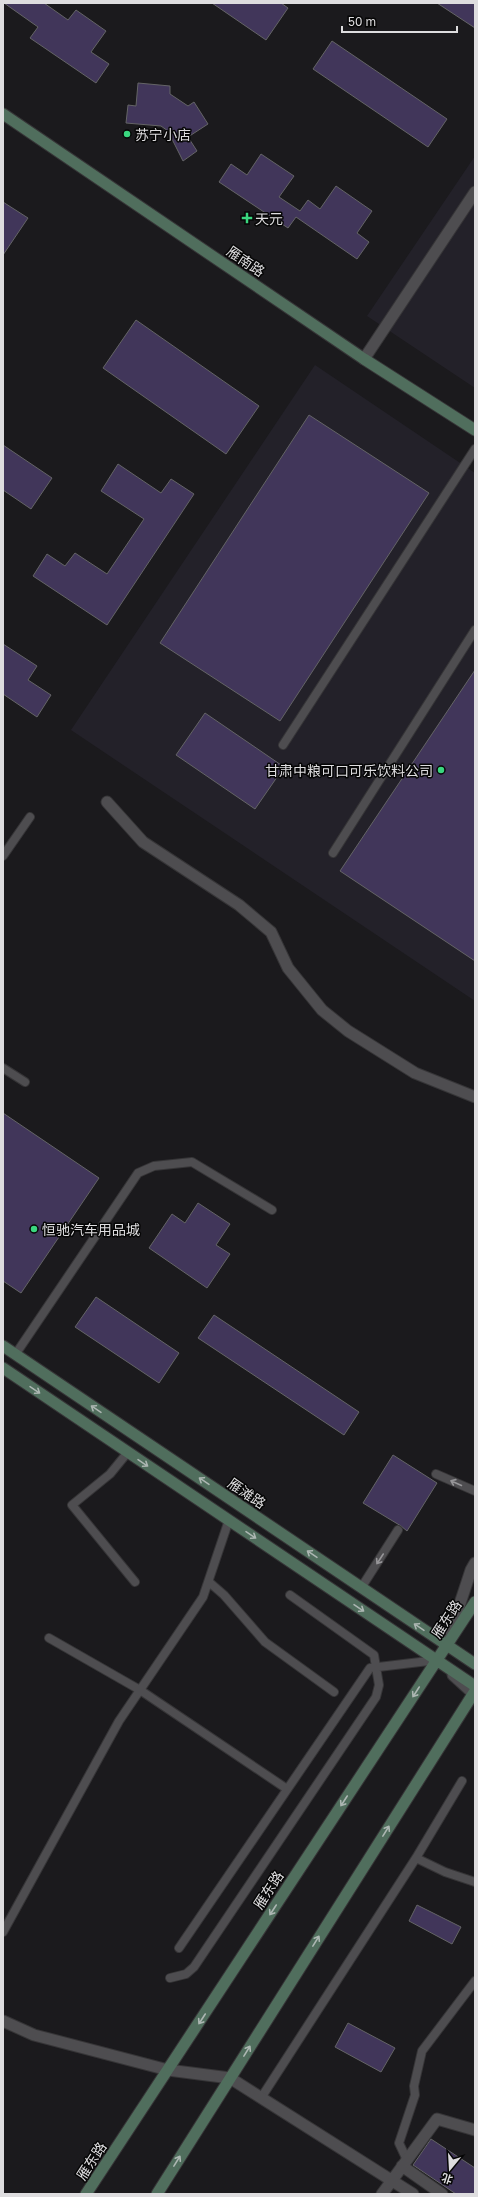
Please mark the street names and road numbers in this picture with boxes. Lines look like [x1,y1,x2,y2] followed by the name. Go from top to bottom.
[224,242,268,280] street label: 雁南路
[225,1474,269,1512] street label: 雁滩路
[427,1597,465,1641] street label: 雁东路
[249,1868,287,1912] street label: 雁东路
[72,2139,110,2183] street label: 雁东路

